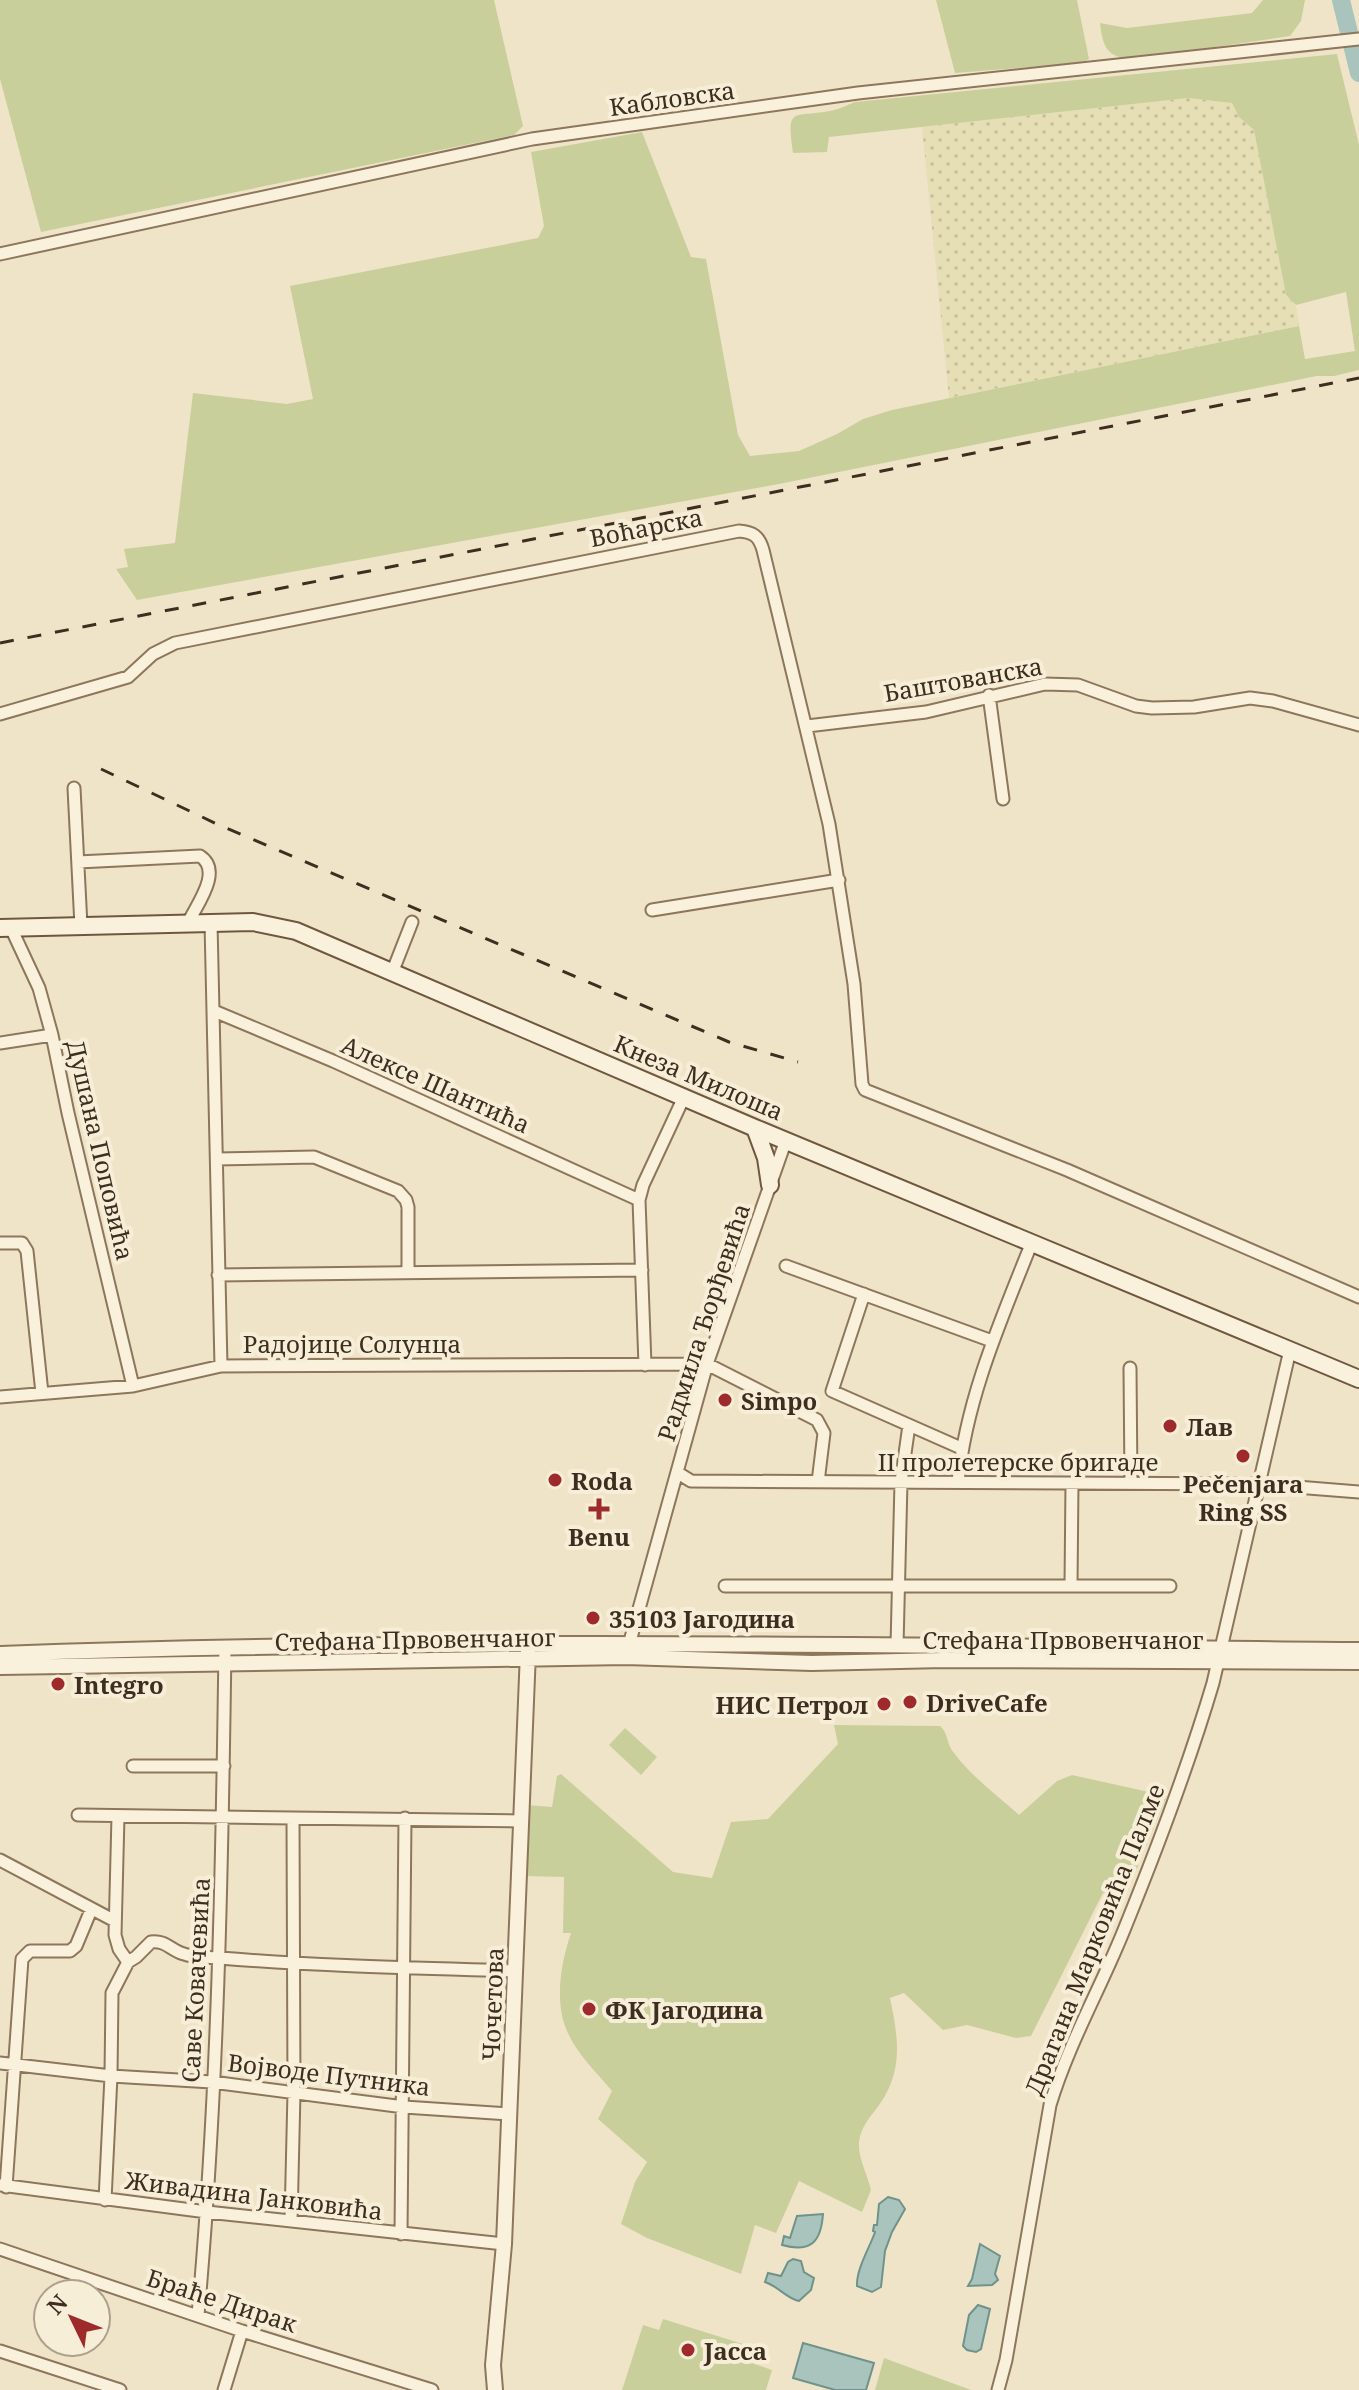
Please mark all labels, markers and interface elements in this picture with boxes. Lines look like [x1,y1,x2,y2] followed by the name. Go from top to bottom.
[607,73,737,123] street label: Кабловска
[587,500,705,554] street label: Воћарска
[881,649,1045,709] street label: Баштованска
[609,1026,789,1128] street label: Кнеза Милоша
[336,1028,536,1140] street label: Алексе Шантића
[60,1037,142,1263] street label: Душана Поповића
[649,1199,757,1445] street label: Радмила Ђорђевића
[243,1327,461,1360] street label: Радојице Солунца
[741,1384,817,1417] place label: Simpo
[716,1391,734,1409] marker: Simpo
[1186,1410,1233,1443] place label: Лав
[1161,1417,1179,1435] marker: Лав
[878,1445,1158,1478] street label: II пролетерске бригаде
[1234,1447,1252,1465] marker: Pečenjara Ring SS
[571,1464,633,1497] place label: Roda
[1183,1467,1303,1528] place label: Pečenjara Ring SS
[546,1471,564,1489] marker: Roda
[590,1500,608,1518] marker: Benu
[568,1520,630,1553] place label: Benu
[609,1602,795,1635] place label: 35103 Јагодина
[584,1609,602,1627] marker: 35103 Јагодина
[274,1620,556,1658] street label: Стефана Првовенчаног
[922,1623,1204,1656] street label: Стефана Првовенчаног
[74,1668,164,1701] place label: Integro
[49,1675,67,1693] marker: Integro
[926,1686,1048,1719] place label: DriveCafe
[715,1688,868,1721] place label: НИС Петрол
[901,1693,919,1711] marker: DriveCafe
[875,1695,893,1713] marker: НИС Петрол
[1016,1778,1172,2100] street label: Драгана Марковића Палме
[173,1877,217,2083] street label: Саве Ковачевића
[474,1947,510,2061] street label: Чочетова
[605,1993,763,2026] place label: ФК Јагодина
[580,2000,598,2018] marker: ФК Јагодина
[226,2045,432,2103] street label: Војводе Путника
[122,2163,385,2227] street label: Живадина Јанковића
[143,2260,302,2340] street label: Браће Дирак
[32,2278,112,2358] north arrow
[40,2287,74,2320] text: N
[703,2334,767,2367] place label: Јасса
[679,2341,697,2359] marker: Јасса

